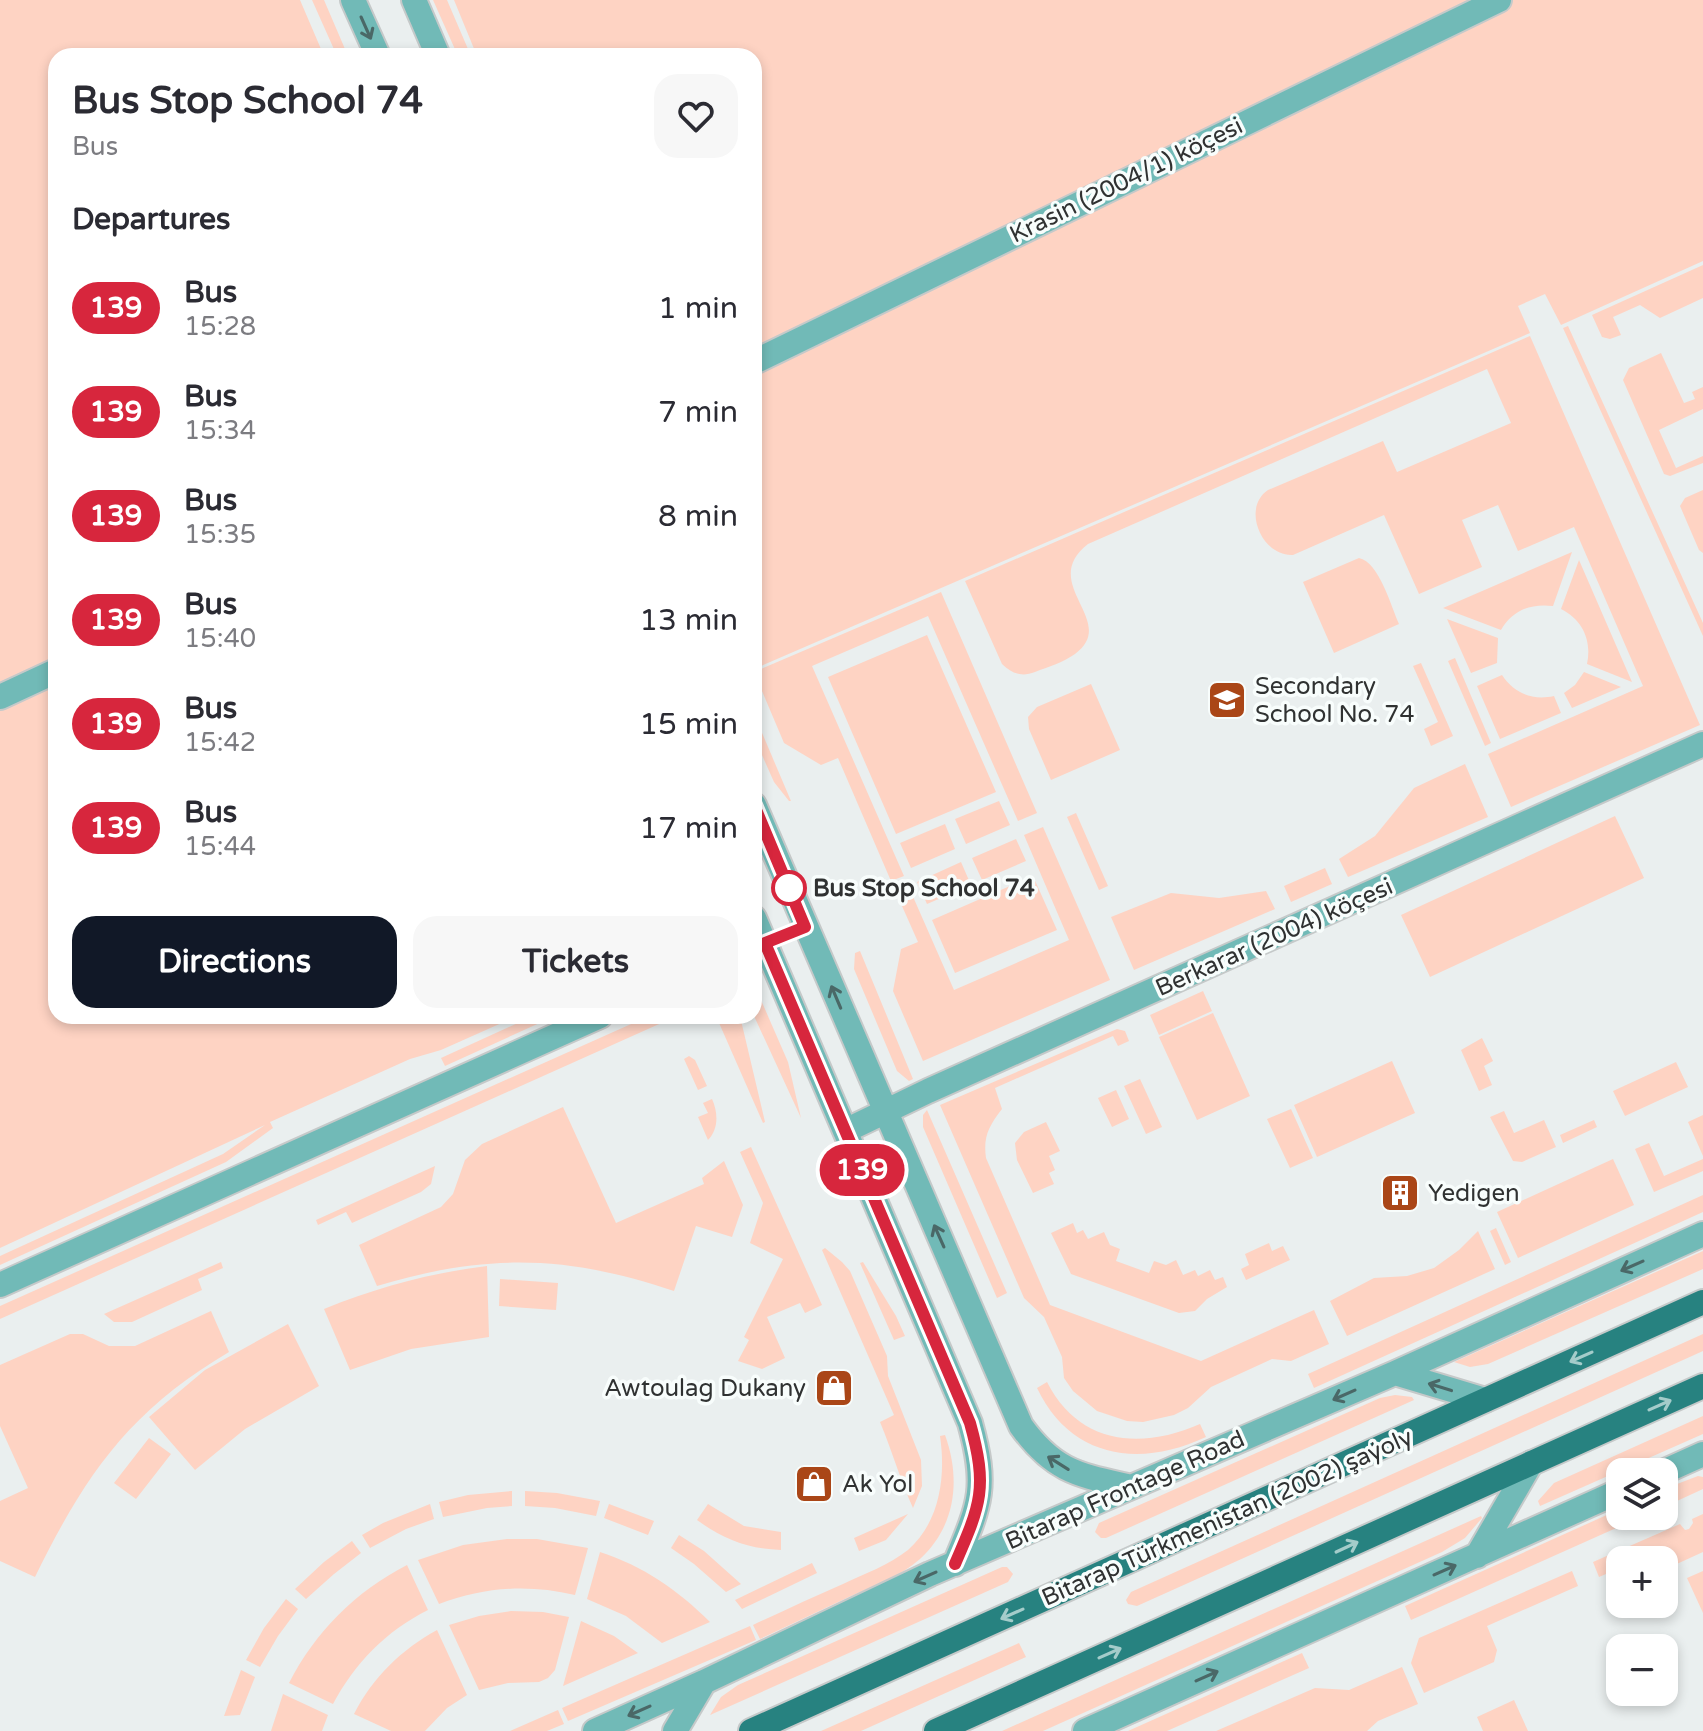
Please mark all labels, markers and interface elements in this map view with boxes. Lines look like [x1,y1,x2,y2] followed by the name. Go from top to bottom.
[359,15,374,40] one-way arrow
[654,74,738,158] button: heart
[72,78,423,124] text: Bus Stop School 74
[1005,111,1247,249] street label: Krasin (2004/1) köçesi
[72,131,118,162] text: Bus
[72,201,230,238] text: Departures
[184,274,237,311] text: Bus
[658,290,738,327] text: 1 min
[90,291,142,325] text: 139
[184,311,256,342] text: 15:28
[184,378,237,415] text: Bus
[658,394,738,431] text: 7 min
[90,395,142,429] text: 139
[184,415,256,446] text: 15:34
[184,482,237,519] text: Bus
[658,498,738,535] text: 8 min
[90,499,142,533] text: 139
[184,519,256,550] text: 15:35
[184,586,237,623] text: Bus
[639,602,738,639] text: 13 min
[90,603,142,637] text: 139
[184,623,256,654] text: 15:40
[1255,672,1415,729] place label: Secondary School No. 74
[1206,679,1248,721] school or university icon: Secondary School No. 74
[184,690,237,727] text: Bus
[639,706,738,743] text: 15 min
[90,707,142,741] text: 139
[184,727,256,758] text: 15:42
[184,794,237,831] text: Bus
[639,810,738,847] text: 17 min
[90,811,142,845] text: 139
[184,831,256,862] text: 15:44
[772,871,806,905] marker: Bus Stop School 74
[1151,872,1397,1003] street label: Berkarar (2004) köçesi
[813,874,1035,903] place label: Bus Stop School 74
[72,916,397,1008] button: Directions
[413,916,738,1008] button: Tickets
[827,986,842,1010] one-way arrow
[816,1144,908,1196] line badge: 139
[836,1153,888,1187] text: 139
[1379,1172,1421,1214] building icon: Yedigen
[1428,1179,1520,1208] place label: Yedigen
[931,1224,946,1248] one-way arrow
[1620,1259,1645,1274] one-way arrow
[1569,1351,1594,1366] one-way arrow
[813,1367,855,1409] shop icon: Awtoulag Dukany
[604,1374,806,1403] place label: Awtoulag Dukany
[1428,1378,1453,1393] one-way arrow
[1332,1388,1356,1403] one-way arrow
[1648,1397,1672,1412] one-way arrow
[1037,1422,1417,1613] street label: Bitarap Türkmenistan (2002) şaýoly
[1001,1425,1249,1556] street label: Bitarap Frontage Road
[1047,1455,1070,1471] one-way arrow
[1606,1458,1678,1706] map controls
[1606,1458,1678,1530] button: layers
[793,1463,835,1505] shop icon: Ak Yol
[842,1470,913,1499] place label: Ak Yol
[1335,1539,1359,1554] one-way arrow
[1606,1546,1678,1618] button: +
[1432,1562,1456,1577] one-way arrow
[914,1570,938,1585] one-way arrow
[1000,1607,1025,1622] one-way arrow
[1606,1634,1678,1706] button: −
[1097,1645,1122,1660] one-way arrow
[1195,1668,1219,1683] one-way arrow
[628,1704,652,1719] one-way arrow

